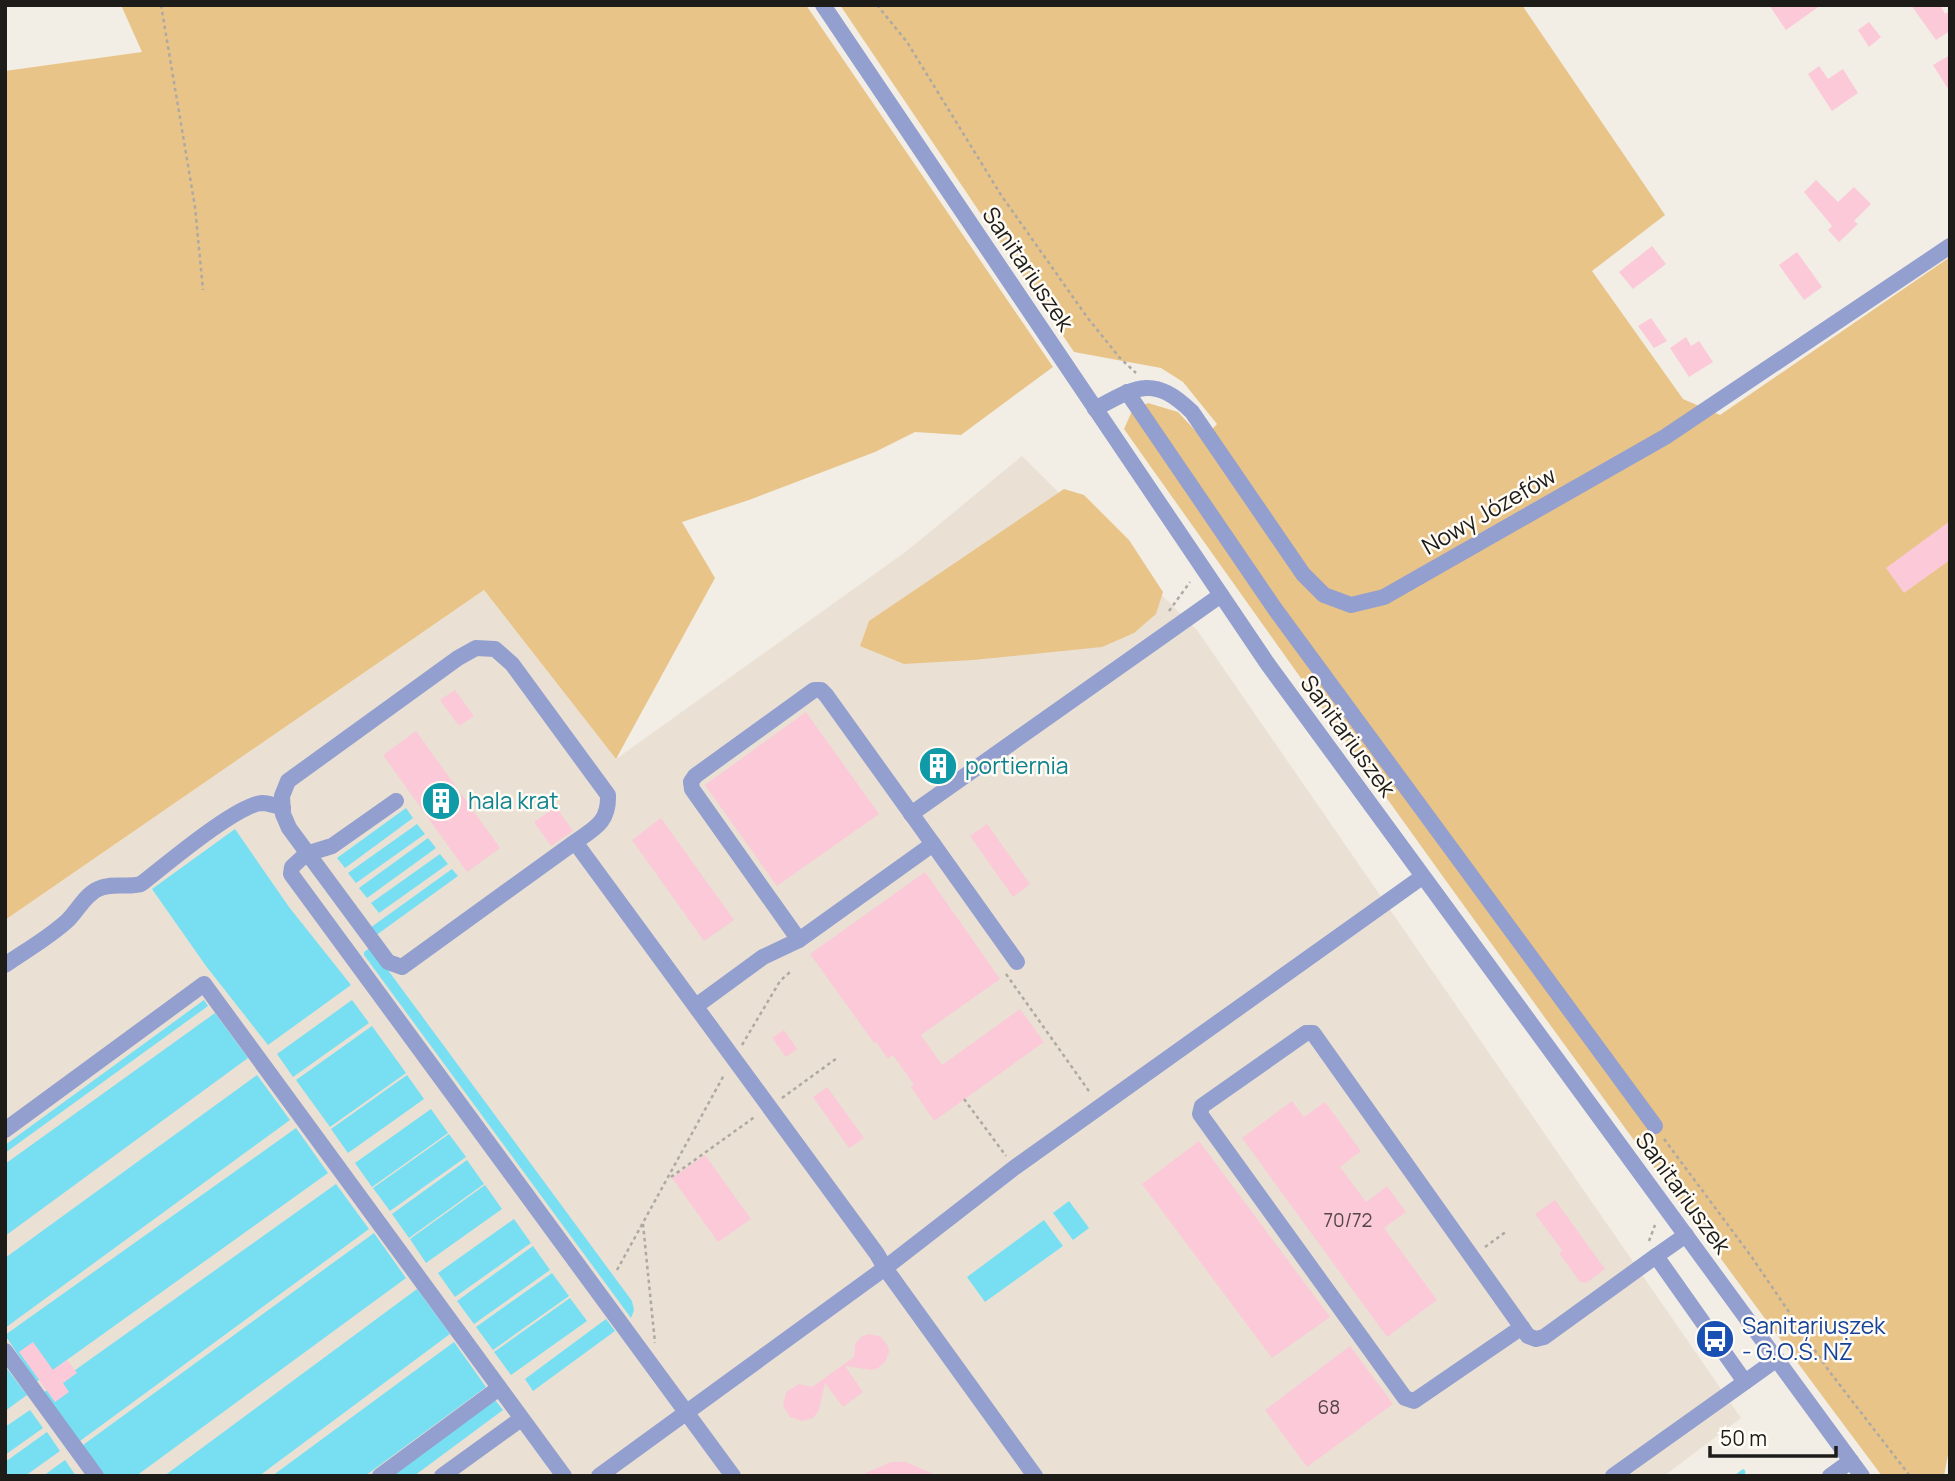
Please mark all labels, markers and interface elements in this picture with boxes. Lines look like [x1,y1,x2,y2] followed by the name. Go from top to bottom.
[975,200,1083,337] street label: Sanitariuszek
[1415,459,1562,562] street label: Nowy Józefów
[1294,668,1404,803] street label: Sanitariuszek
[917,745,959,787] building icon: portiernia
[965,749,1069,781] place label: portiernia
[420,780,462,822] building icon: hala krat
[468,784,558,816] place label: hala krat
[1629,1125,1739,1260] street label: Sanitariuszek
[1324,1207,1372,1233] house number: 70/72
[1742,1309,1886,1367] place label: Sanitariuszek - G.O.Ś. NŻ
[1694,1318,1736,1360] bus stop icon: Sanitariuszek - G.O.Ś. NŻ
[1318,1394,1340,1420] house number: 68
[1710,1414,1836,1458] scale bar
[1720,1424,1767,1452] text: 50 m

